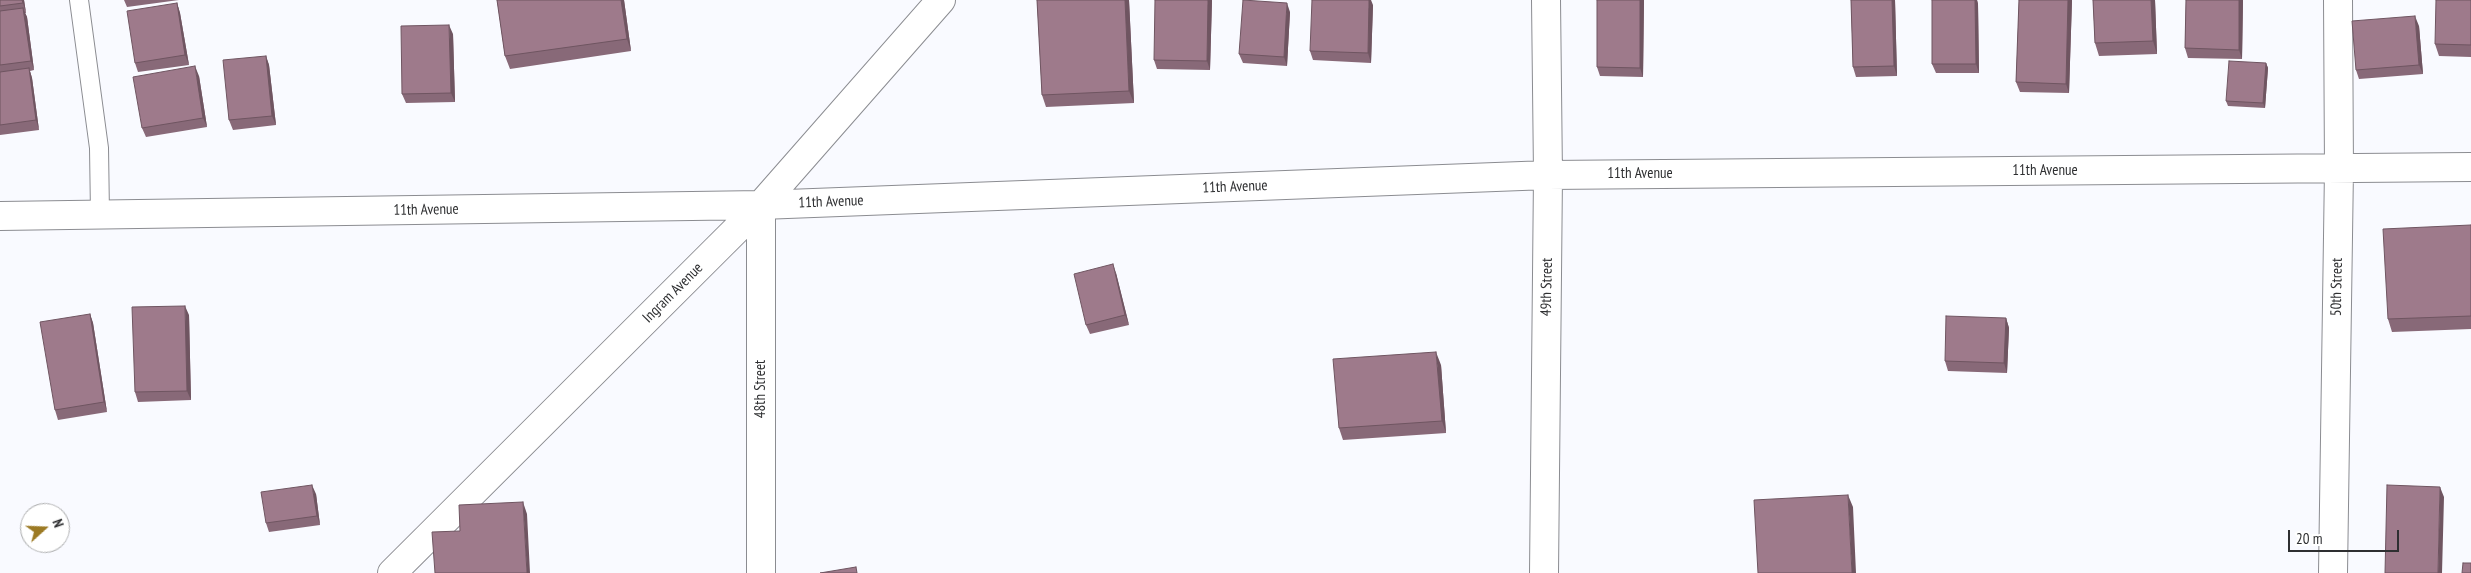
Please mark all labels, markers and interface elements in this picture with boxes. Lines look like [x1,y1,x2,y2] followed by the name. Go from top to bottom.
[2012,162,2078,180] street label: 11th Avenue
[1607,165,1673,183] street label: 11th Avenue
[1202,177,1268,197] street label: 11th Avenue
[798,192,864,212] street label: 11th Avenue
[393,200,459,220] street label: 11th Avenue
[1537,258,1557,316] street label: 49th Street
[2327,258,2347,316] street label: 50th Street
[639,259,707,327] street label: Ingram Avenue
[752,360,770,418] street label: 48th Street
[20,503,70,553] north arrow
[48,517,68,530] text: N
[2291,520,2402,552] scale bar
[2296,529,2322,548] text: 20 m

